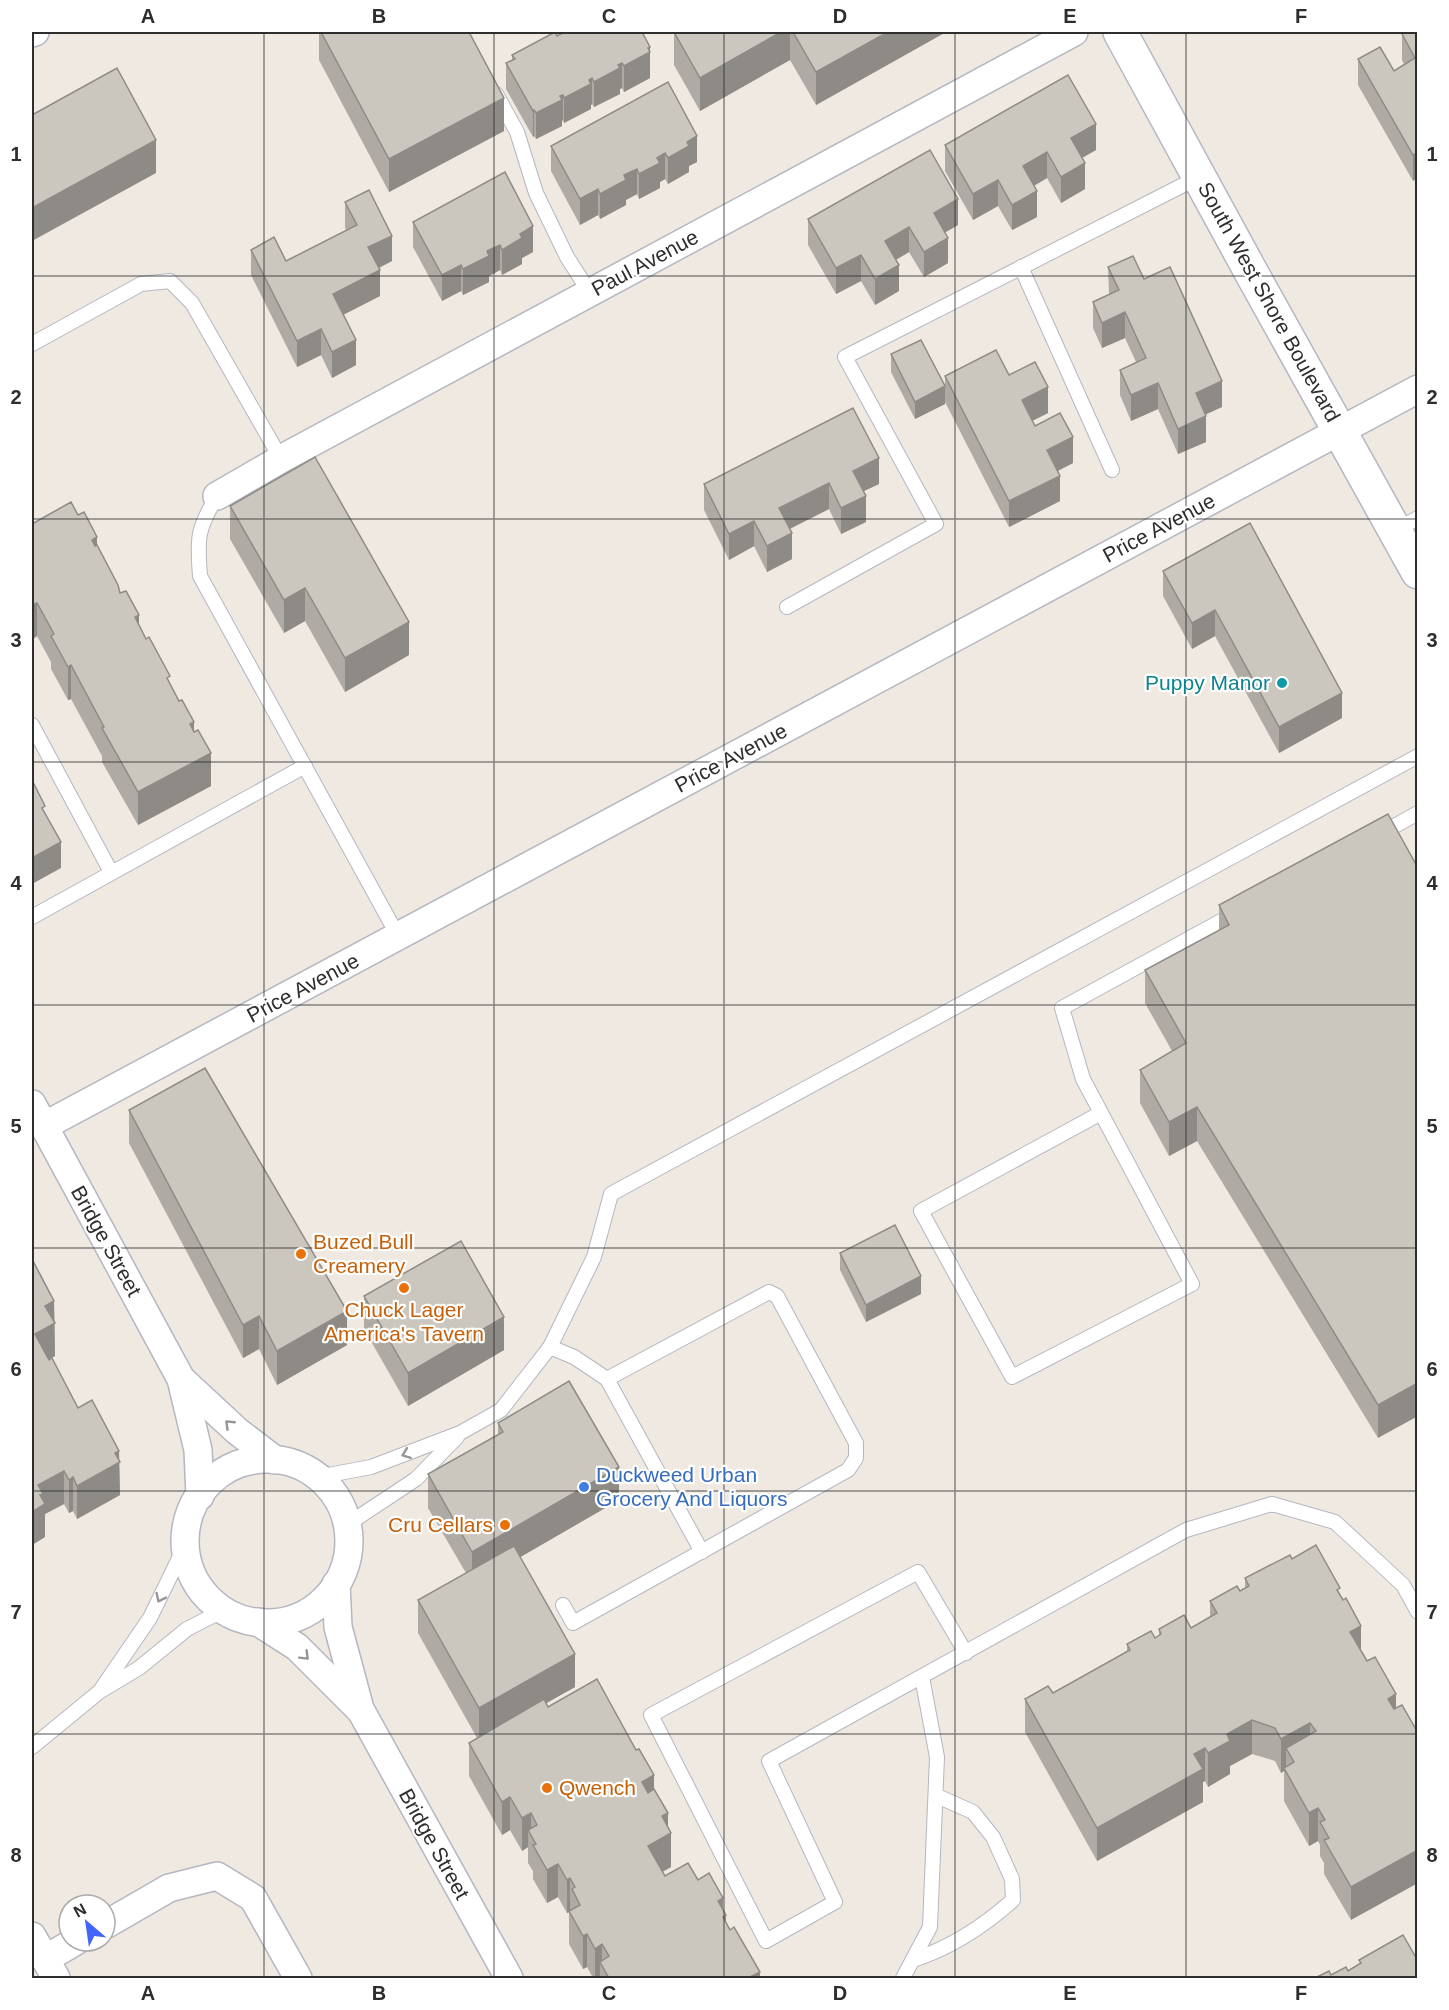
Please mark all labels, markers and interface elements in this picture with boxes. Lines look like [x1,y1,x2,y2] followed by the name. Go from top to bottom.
[141,5,155,27] text: A
[372,5,386,27] text: B
[602,5,616,27] text: C
[833,5,847,27] text: D
[1063,5,1077,27] text: E
[1295,5,1307,27] text: F
[10,143,22,165] text: 1
[1426,143,1438,165] text: 1
[1194,178,1345,426] street label: South West Shore Boulevard
[587,225,702,300] street label: Paul Avenue
[10,386,22,408] text: 2
[1426,386,1438,408] text: 2
[1099,488,1219,567] street label: Price Avenue
[10,629,22,651] text: 3
[1426,629,1438,651] text: 3
[1145,671,1270,694] place label: Puppy Manor
[1275,676,1289,690] marker: Puppy Manor
[671,718,791,797] street label: Price Avenue
[10,872,22,894] text: 4
[1426,872,1438,894] text: 4
[243,948,363,1027] street label: Price Avenue
[10,1115,22,1137] text: 5
[1426,1115,1438,1137] text: 5
[67,1182,146,1300] street label: Bridge Street
[313,1230,413,1277] place label: Buzed Bull Creamery
[294,1247,308,1261] marker: Buzed Bull Creamery
[397,1281,411,1295] marker: Chuck Lager America's Tavern
[324,1298,484,1345] place label: Chuck Lager America's Tavern
[10,1358,22,1380] text: 6
[1426,1358,1438,1380] text: 6
[225,1420,236,1431] one-way arrow
[401,1446,411,1459] one-way arrow
[596,1463,787,1510] place label: Duckweed Urban Grocery And Liquors
[577,1480,591,1494] marker: Duckweed Urban Grocery And Liquors
[388,1513,493,1536] place label: Cru Cellars
[498,1518,512,1532] marker: Cru Cellars
[155,1592,167,1603] one-way arrow
[10,1601,22,1623] text: 7
[1426,1601,1438,1623] text: 7
[298,1648,309,1659] one-way arrow
[559,1776,636,1799] place label: Qwench
[540,1781,554,1795] marker: Qwench
[395,1785,474,1903] street label: Bridge Street
[10,1844,22,1866] text: 8
[1426,1844,1438,1866] text: 8
[57,1893,117,1953] north arrow
[71,1900,89,1921] text: N
[141,1982,155,2004] text: A
[372,1982,386,2004] text: B
[602,1982,616,2004] text: C
[833,1982,847,2004] text: D
[1063,1982,1077,2004] text: E
[1295,1982,1307,2004] text: F

